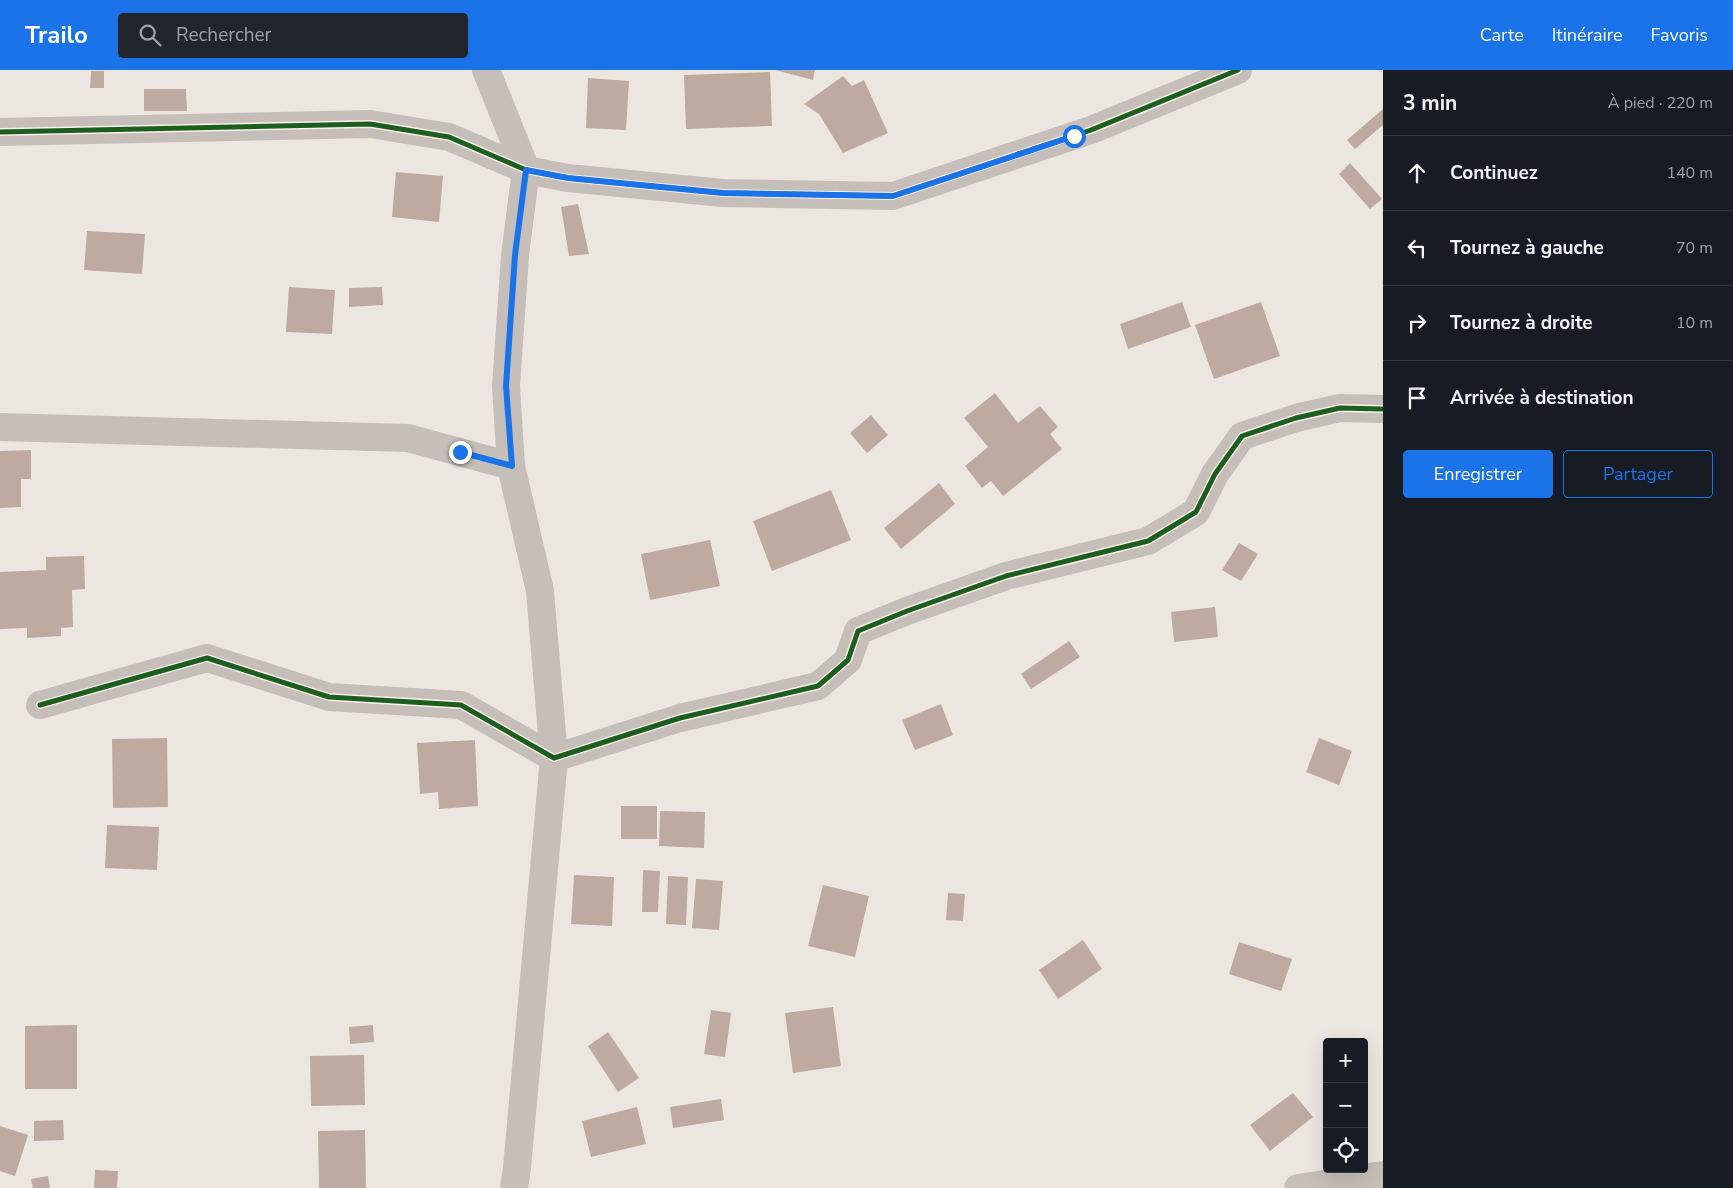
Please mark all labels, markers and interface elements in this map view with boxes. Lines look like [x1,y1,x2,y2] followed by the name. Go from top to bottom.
[118,13,468,58] search box
[25,19,88,51] text: Trailo
[136,21,164,49] icon: search
[176,22,271,48] text: Rechercher
[1480,23,1524,47] text: Carte
[1552,23,1623,47] text: Itinéraire
[1651,23,1708,47] text: Favoris
[1403,89,1457,117] text: 3 min
[1608,92,1713,114] text: À pied · 220 m
[1063,125,1086,148] route start
[1403,159,1431,187] icon: ahead
[1450,160,1538,186] text: Continuez
[1666,162,1713,184] text: 140 m
[1403,234,1431,262] icon: left
[1450,235,1604,261] text: Tournez à gauche
[1676,237,1713,259] text: 70 m
[1403,309,1431,337] icon: right
[1450,310,1593,336] text: Tournez à droite
[1676,312,1713,334] text: 10 m
[1403,384,1431,412] icon: arrive
[1450,385,1634,411] text: Arrivée à destination
[449,441,472,464] route end
[1403,450,1553,498] button: Enregistrer
[1563,450,1713,498] button: Partager
[1323,1038,1368,1173] map controls
[1323,1038,1368,1083] button: +
[1323,1083,1368,1128] button: −
[1323,1128,1368,1173] button: locate

